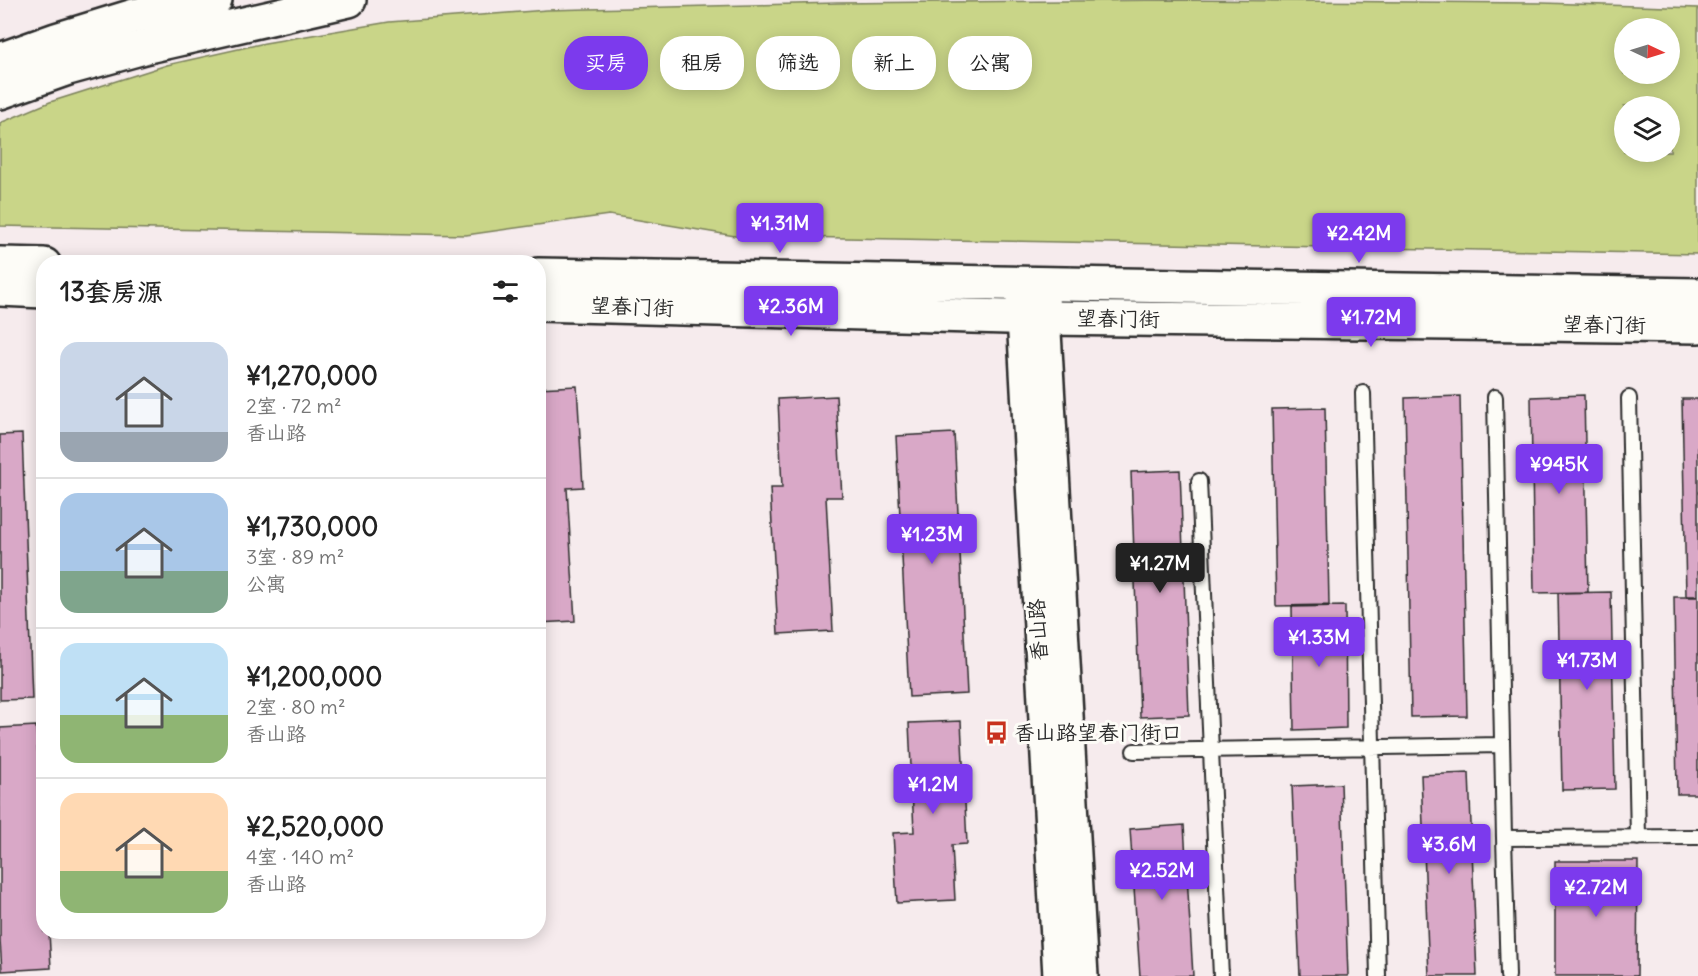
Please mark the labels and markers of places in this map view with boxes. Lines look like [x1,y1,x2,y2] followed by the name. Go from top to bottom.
[731,203,829,254] pin: ¥1.31M
[1310,213,1408,264] pin: ¥2.42M
[742,286,840,337] pin: ¥2.36M
[1322,297,1420,348] pin: ¥1.72M
[1517,444,1601,495] pin: ¥945K
[883,514,981,565] pin: ¥1.23M
[1111,543,1209,594] pin: ¥1.27M
[1270,617,1368,668] pin: ¥1.33M
[1538,640,1636,691] pin: ¥1.73M
[1014,719,1182,746] place label: 香山路望春门街口
[983,720,1009,746] bus stop icon: 香山路望春门街口
[891,764,975,815] pin: ¥1.2M
[1407,824,1491,875] pin: ¥3.6M
[1113,850,1211,901] pin: ¥2.52M
[1547,867,1645,918] pin: ¥2.72M

